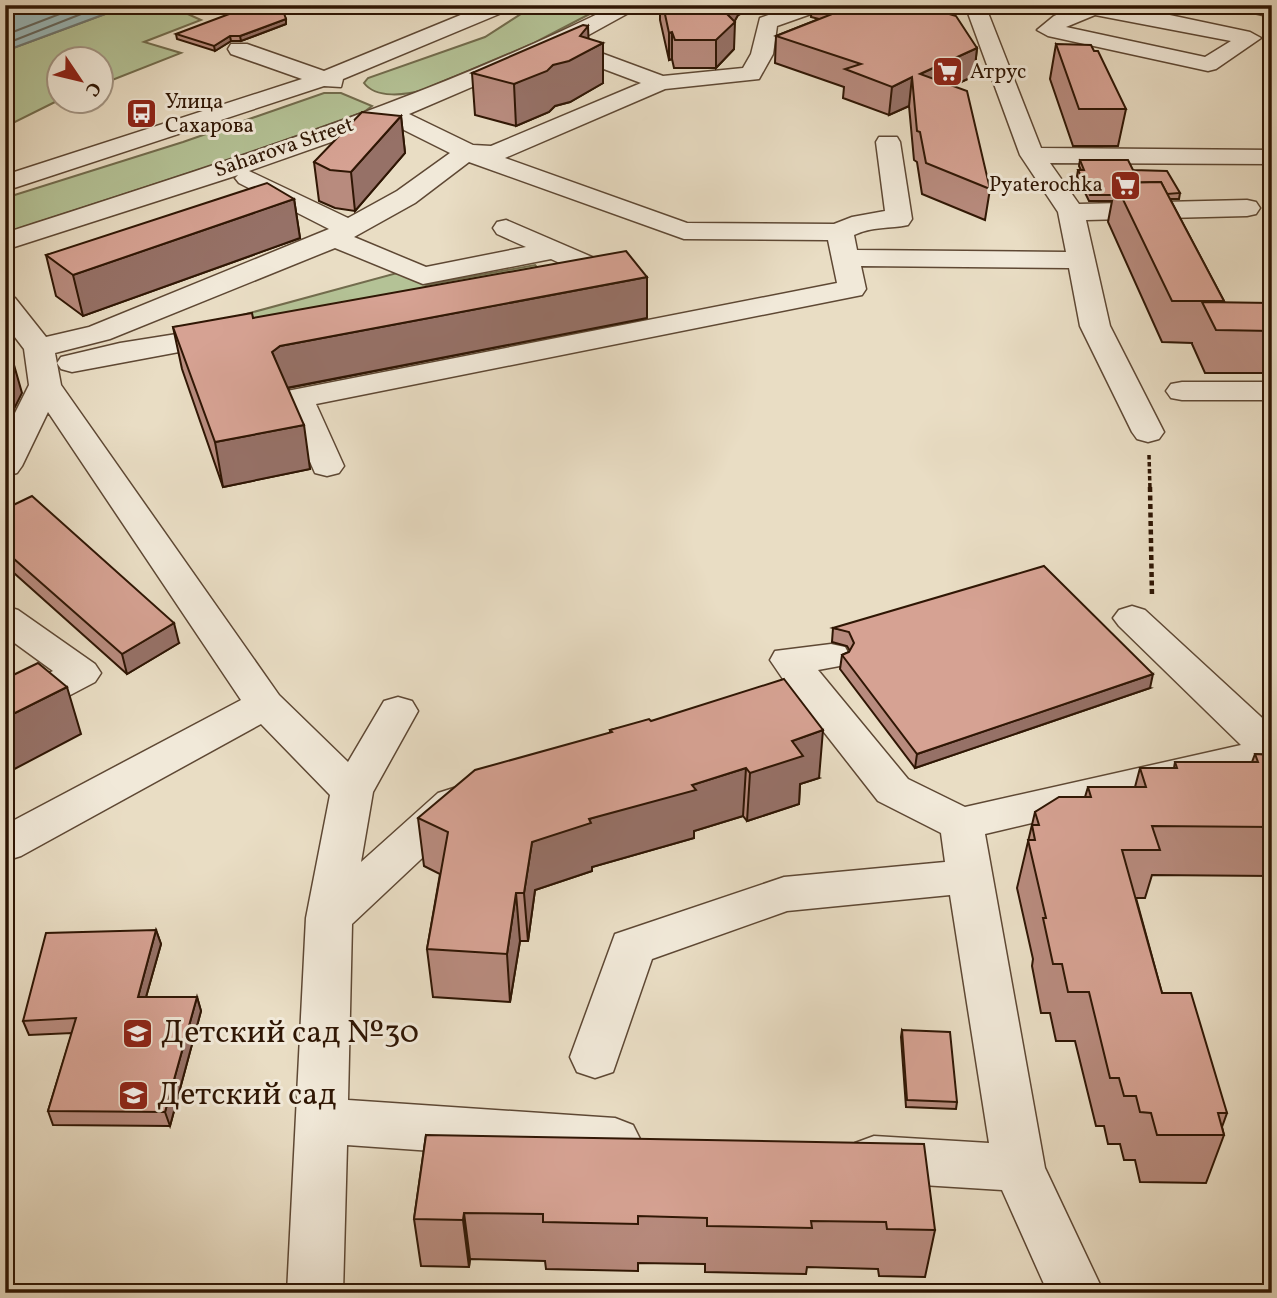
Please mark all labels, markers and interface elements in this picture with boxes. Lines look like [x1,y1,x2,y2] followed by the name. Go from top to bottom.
[46,46,116,116] north arrow
[930,55,964,89] supermarket icon: Атрус
[970,58,1027,87] place label: Атрус
[78,76,106,101] text: С
[165,88,254,141] place label: Улица Сахарова
[125,97,159,131] bus stop icon: Улица Сахарова
[210,111,358,185] street label: Saharova Street
[1109,168,1143,202] supermarket icon: Pyaterochka
[989,171,1103,200] place label: Pyaterochka
[161,1012,419,1056] place label: Детский сад №30
[121,1017,155,1051] school or university icon: Детский сад №30
[157,1074,336,1118] place label: Детский сад
[117,1079,151,1113] school or university icon: Детский сад

